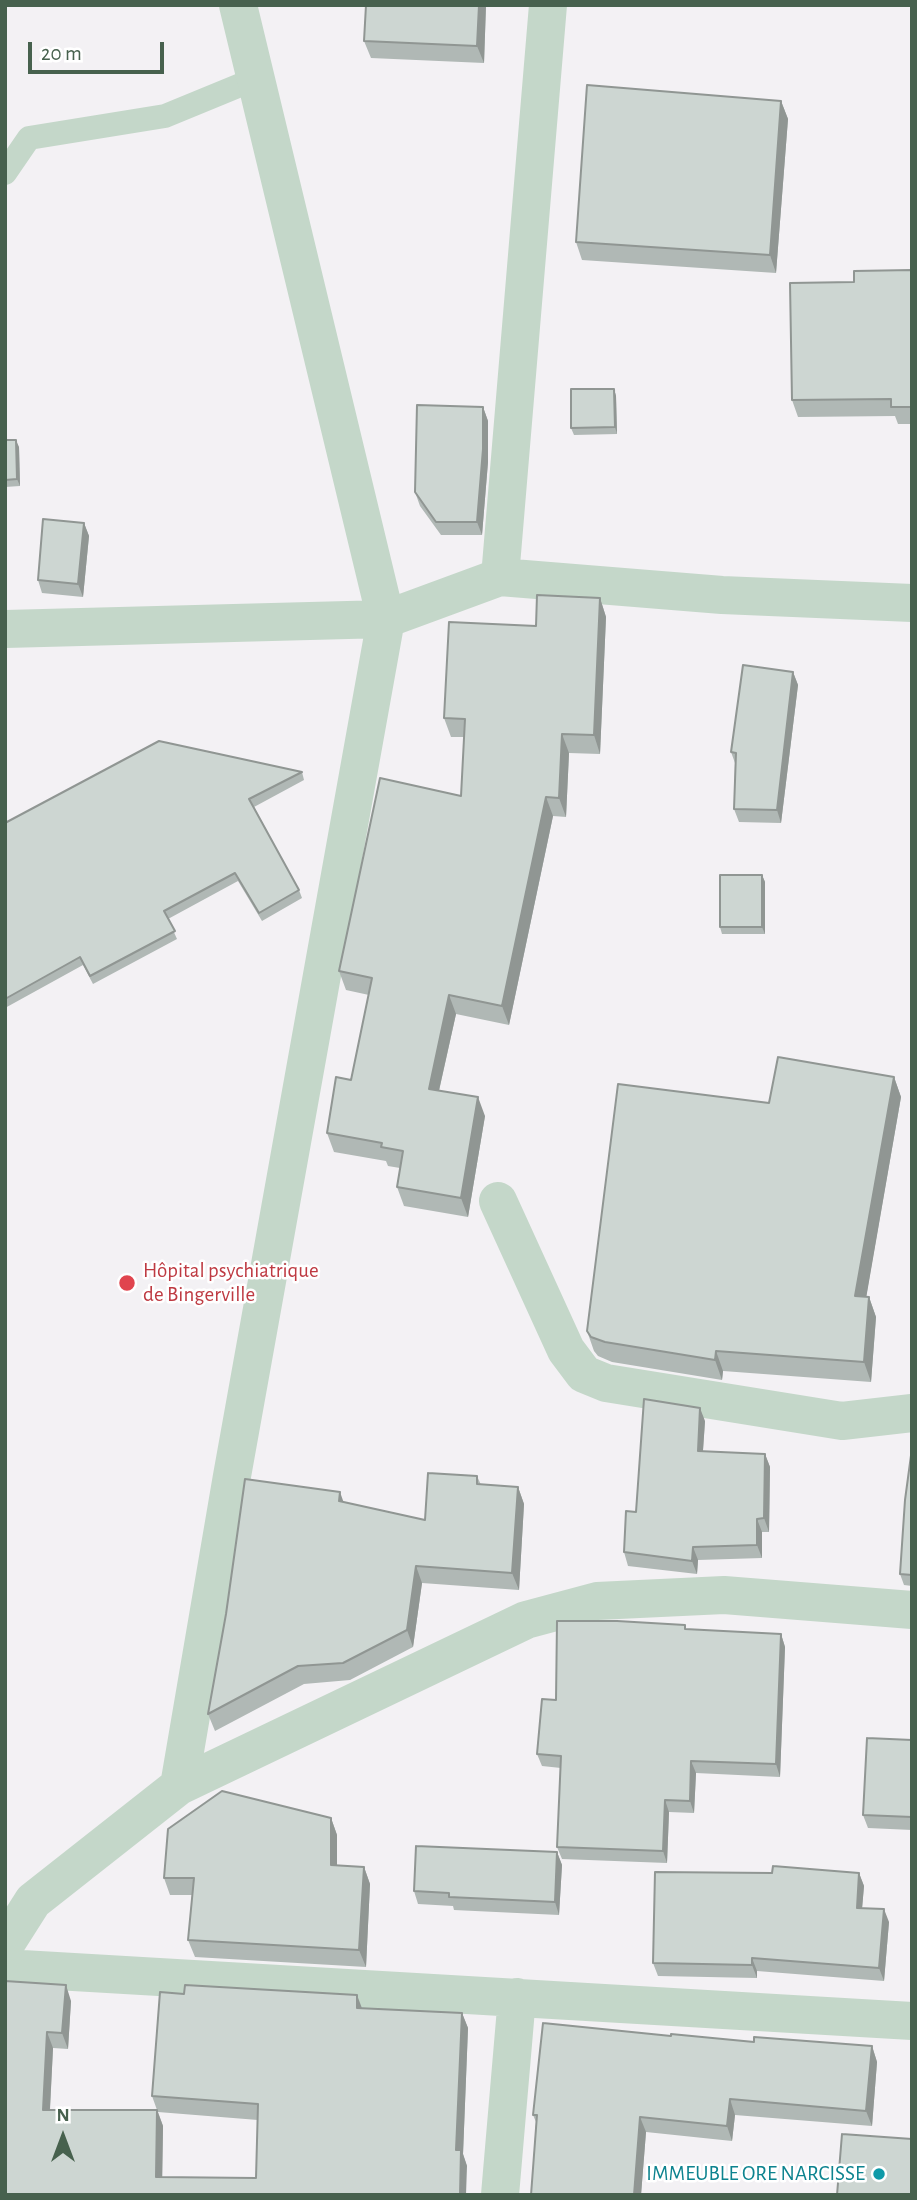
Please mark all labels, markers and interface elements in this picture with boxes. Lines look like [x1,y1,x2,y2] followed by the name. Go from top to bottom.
[32,28,168,72] scale bar
[41,43,82,64] text: 20 m
[143,1258,319,1308] place label: Hôpital psychiatrique de Bingerville
[117,1273,137,1293] marker: Hôpital psychiatrique de Bingerville
[28,2102,98,2172] north arrow
[56,2106,70,2125] text: N
[646,2161,865,2187] place label: IMMEUBLE ORE NARCISSE
[871,2166,887,2182] marker: IMMEUBLE ORE NARCISSE

